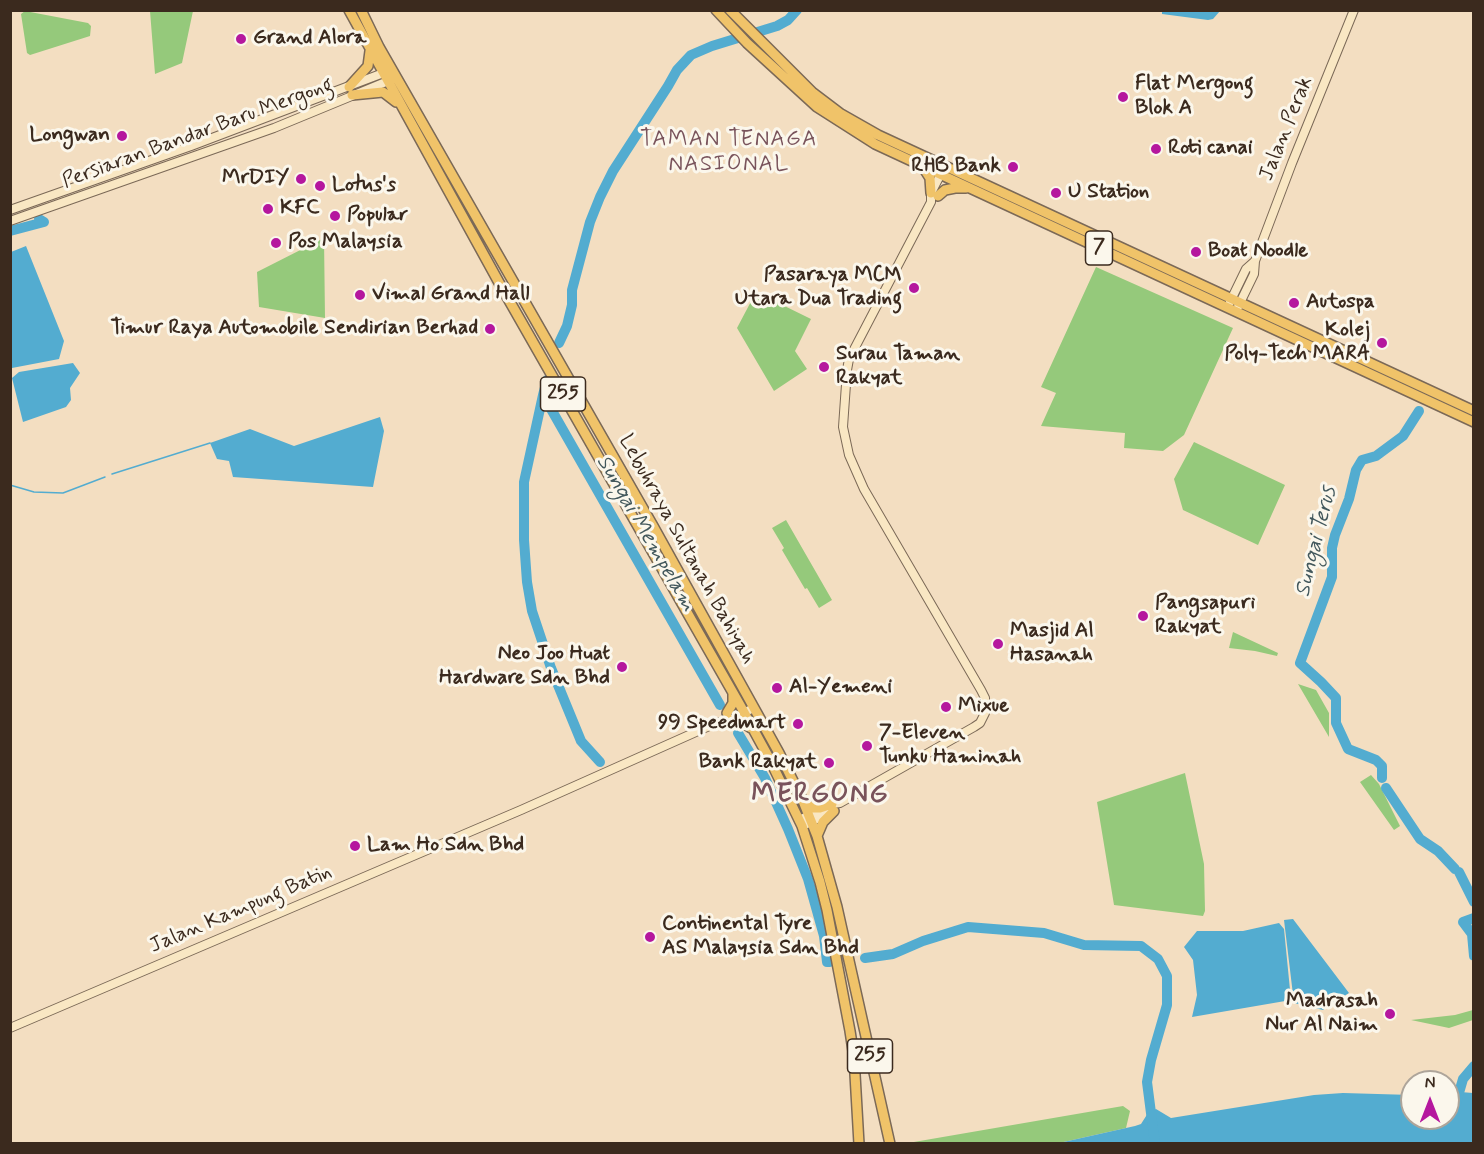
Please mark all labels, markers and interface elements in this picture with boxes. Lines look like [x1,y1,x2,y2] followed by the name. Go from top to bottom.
[253,26,366,52] place label: Grand Alora
[234,32,248,46] marker: Grand Alora
[1135,72,1254,122] place label: Flat Mergong Blok A
[59,73,337,195] street label: Persiaran Bandar Baru Mergong
[1255,73,1319,185] street label: Jalan Perak
[1116,90,1130,104] marker: Flat Mergong Blok A
[30,123,110,149] place label: Longwan
[640,127,818,178] district label: TAMAN TENAGA NASIONAL
[115,129,129,143] marker: Longwan
[1168,136,1253,162] place label: Roti canai
[1149,142,1163,156] marker: Roti canai
[911,154,1001,180] place label: RHB Bank
[1006,160,1020,174] marker: RHB Bank
[222,166,289,192] place label: MrDIY
[294,172,308,186] marker: MrDIY
[332,173,396,199] place label: Lotus's
[313,179,327,193] marker: Lotus's
[1068,180,1149,206] place label: U Station
[1049,186,1063,200] marker: U Station
[280,196,320,222] place label: KFC
[261,202,275,216] marker: KFC
[347,203,408,229] place label: Popular
[328,209,342,223] marker: Popular
[288,230,403,256] place label: Pos Malaysia
[1086,231,1112,265] road number: 7
[269,236,283,250] marker: Pos Malaysia
[1208,239,1308,265] place label: Boat Noodle
[1189,245,1203,259] marker: Boat Noodle
[735,263,902,313] place label: Pasaraya MCM Utara Dua Trading
[907,281,921,295] marker: Pasaraya MCM Utara Dua Trading
[372,282,529,308] place label: Vimal Grand Hall
[353,288,367,302] marker: Vimal Grand Hall
[1306,290,1375,316] place label: Autospa
[1287,296,1301,310] marker: Autospa
[111,316,478,342] place label: Timur Raya Automobile Sendirian Berhad
[1225,318,1370,368] place label: Kolej Poly-Tech MARA
[483,322,497,336] marker: Timur Raya Automobile Sendirian Berhad
[1375,336,1389,350] marker: Kolej Poly-Tech MARA
[836,342,960,392] place label: Surau Taman Rakyat
[817,360,831,374] marker: Surau Taman Rakyat
[540,377,586,411] road number: 255
[612,431,760,669] street label: Lebuhraya Sultanah Bahiyah
[589,451,701,617] water label: Sungai Mempelam
[1291,484,1343,600] water label: Sungai Terus
[1155,591,1255,641] place label: Pangsapuri Rakyat
[1136,609,1150,623] marker: Pangsapuri Rakyat
[1010,619,1094,669] place label: Masjid Al Hasanah
[991,637,1005,651] marker: Masjid Al Hasanah
[439,642,610,692] place label: Neo Joo Huat Hardware Sdn Bhd
[615,660,629,674] marker: Neo Joo Huat Hardware Sdn Bhd
[789,675,892,701] place label: Al-Yemeni
[770,681,784,695] marker: Al-Yemeni
[958,694,1009,720] place label: Mixue
[939,700,953,714] marker: Mixue
[658,711,786,737] place label: 99 Speedmart
[791,717,805,731] marker: 99 Speedmart
[879,721,1022,771] place label: 7-Eleven Tunku Haminah
[860,739,874,753] marker: 7-Eleven Tunku Haminah
[699,750,817,776] place label: Bank Rakyat
[822,756,836,770] marker: Bank Rakyat
[751,779,889,811] district label: MERGONG
[367,833,524,859] place label: Lam Ho Sdn Bhd
[348,839,362,853] marker: Lam Ho Sdn Bhd
[146,860,336,960] street label: Jalan Kampung Batin
[662,912,859,962] place label: Continental Tyre AS Malaysia Sdn Bhd
[643,930,657,944] marker: Continental Tyre AS Malaysia Sdn Bhd
[1265,989,1378,1039] place label: Madrasah Nur Al Naim
[1383,1007,1397,1021] marker: Madrasah Nur Al Naim
[848,1039,892,1073] road number: 255
[1400,1070,1460,1130] north arrow
[1425,1073,1435,1094] text: N

